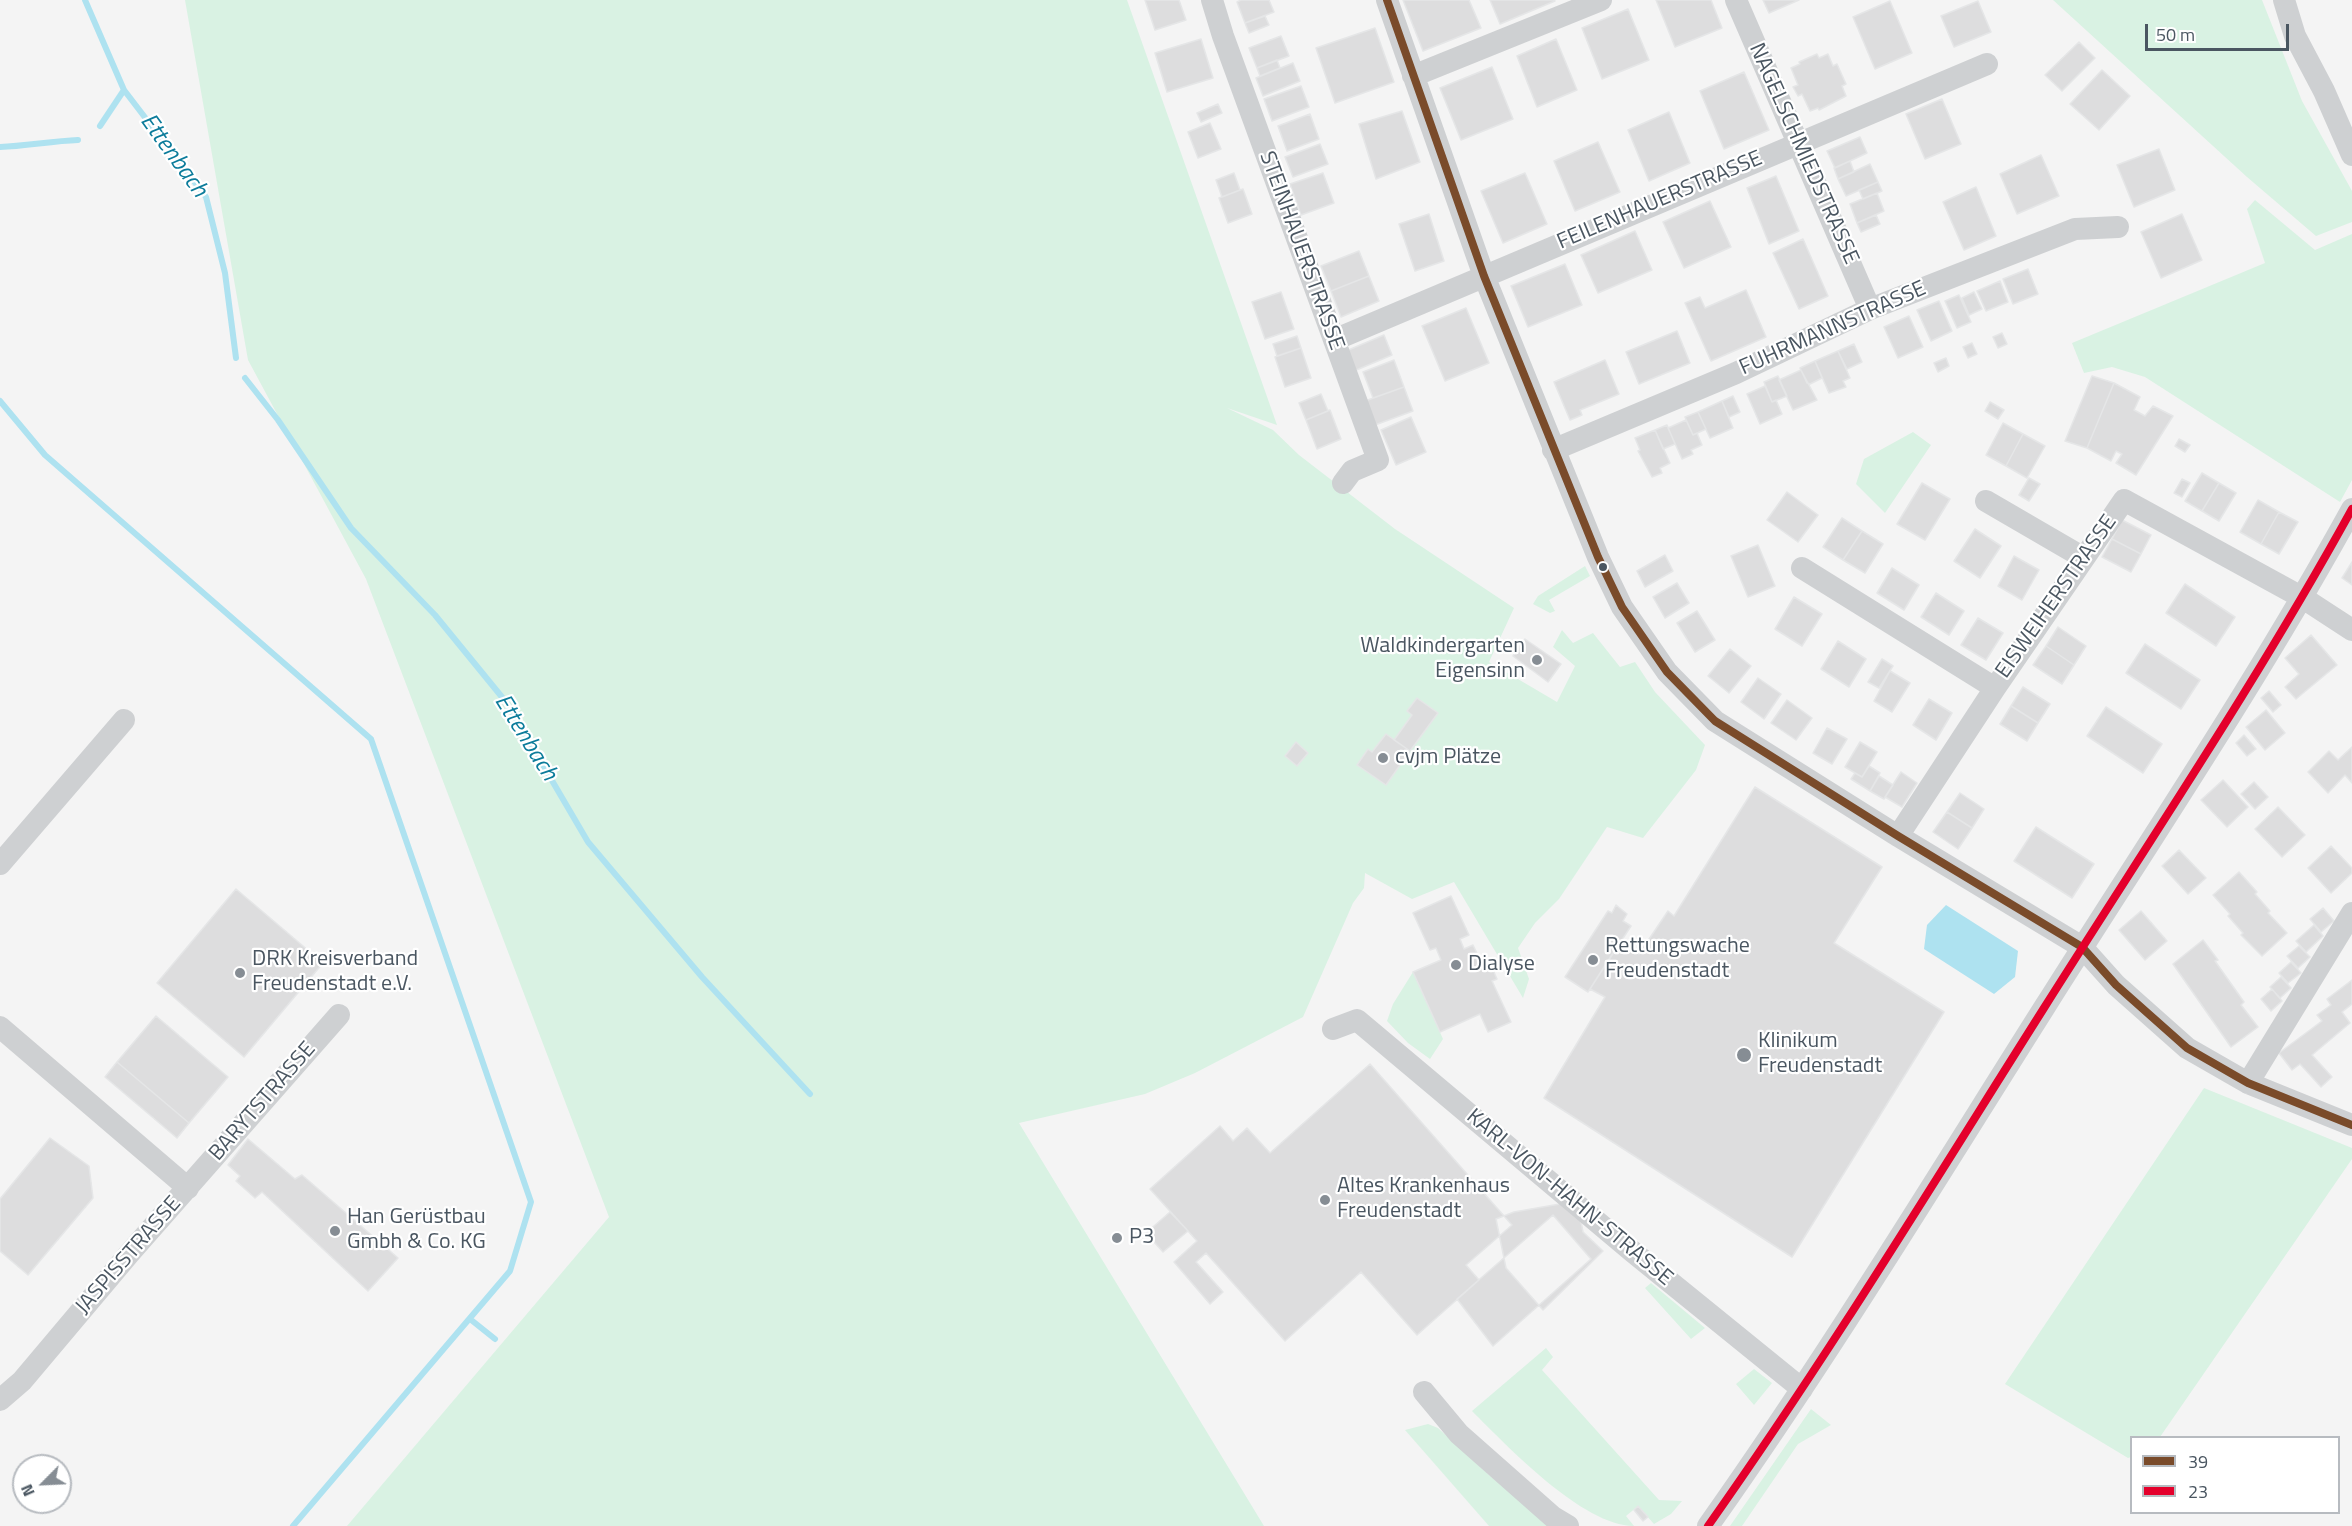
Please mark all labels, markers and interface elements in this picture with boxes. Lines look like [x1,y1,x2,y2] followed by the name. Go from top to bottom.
[2148,12,2292,50] scale bar
[2156,21,2195,48] text: 50 m
[1742,40,1864,268] street label: NAGELSCHMIEDSTRASSE
[133,109,213,203] water label: Ettenbach
[1553,146,1767,256] street label: FEILENHAUERSTRASSE
[1253,148,1349,354] street label: STEINHAUERSTRASSE
[1736,276,1930,382] street label: FUHRMANNSTRASSE
[1991,510,2123,684] street label: EISWEIHERSTRASSE
[1597,561,1609,573] unlabelled marker
[1360,634,1525,686] place label: Waldkindergarten Eigensinn
[1530,653,1544,667] marker: Waldkindergarten Eigensinn
[487,690,563,786] water label: Ettenbach
[1395,745,1501,771] place label: cvjm Plätze
[1376,751,1390,765] marker: cvjm Plätze
[1605,934,1750,986] place label: Rettungswache Freudenstadt
[252,947,418,998] place label: DRK Kreisverband Freudenstadt e.V.
[1468,952,1535,978] place label: Dialyse
[1586,953,1600,967] marker: Rettungswache Freudenstadt
[1449,958,1463,972] marker: Dialyse
[233,966,247,980] marker: DRK Kreisverband Freudenstadt e.V.
[1758,1029,1882,1080] place label: Klinikum Freudenstadt
[204,1037,322,1167] street label: BARYTSTRASSE
[1735,1046,1753,1064] marker: Klinikum Freudenstadt
[1460,1104,1678,1292] street label: KARL-VON-HAHN-STRASSE
[1337,1174,1510,1226] place label: Altes Krankenhaus Freudenstadt
[71,1192,187,1320] street label: JASPISSTRASSE
[1318,1193,1332,1207] marker: Altes Krankenhaus Freudenstadt
[347,1205,486,1256] place label: Han Gerüstbau Gmbh & Co. KG
[328,1224,342,1238] marker: Han Gerüstbau Gmbh & Co. KG
[1129,1225,1154,1251] place label: P3
[1110,1231,1124,1245] marker: P3
[2130,1436,2340,1514] legend
[2188,1448,2208,1475] text: 39
[12,1454,72,1514] north arrow
[2188,1478,2208,1505] text: 23
[14,1481,41,1500] text: N

